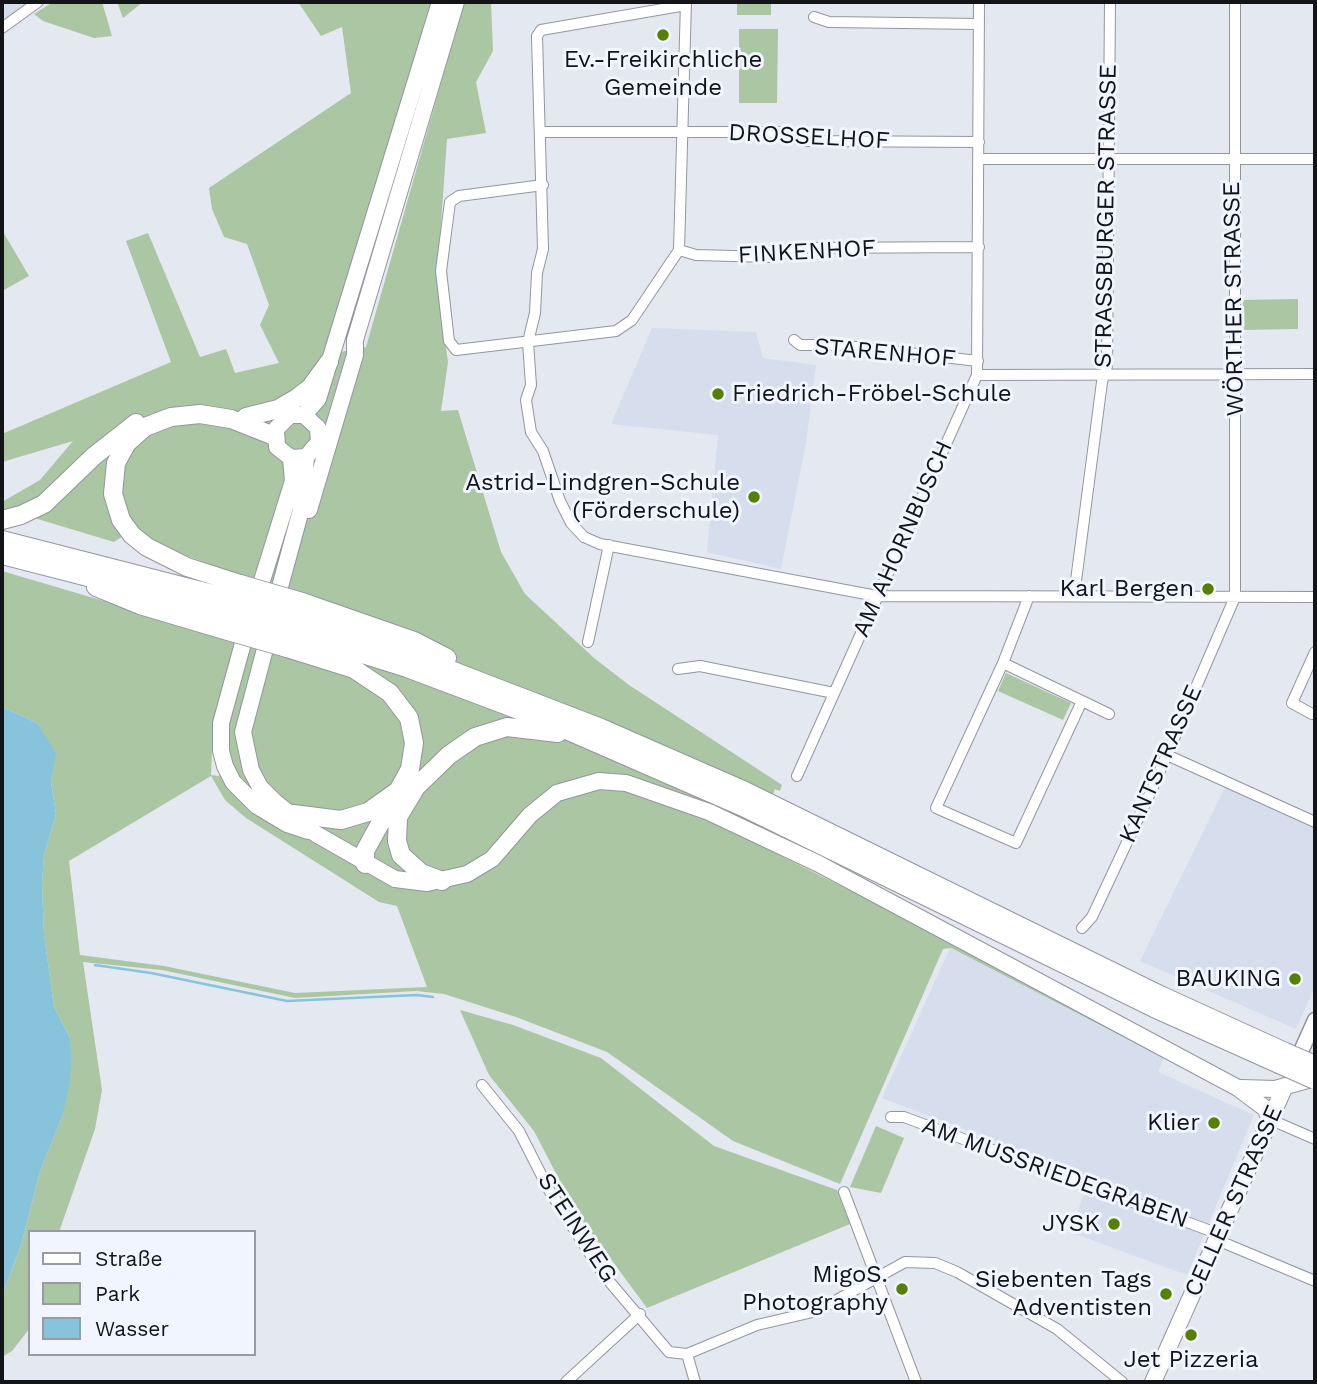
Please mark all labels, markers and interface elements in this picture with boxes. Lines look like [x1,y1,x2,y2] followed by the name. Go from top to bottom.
[655,27,671,43] marker: Ev.-Freikirchliche Gemeinde
[564,46,762,102] place label: Ev.-Freikirchliche Gemeinde
[1089,64,1123,368] street label: STRASSBURGER STRASSE
[728,118,890,156] street label: DROSSELHOF
[1218,181,1250,417] street label: WÖRTHER STRASSE
[737,234,877,270] street label: FINKENHOF
[813,332,957,374] street label: STARENHOF
[732,380,1011,408] place label: Friedrich-Fröbel-Schule
[710,386,726,402] marker: Friedrich-Fröbel-Schule
[847,436,959,642] street label: AM AHORNBUSCH
[465,469,740,525] place label: Astrid-Lindgren-Schule (Förderschule)
[746,489,762,505] marker: Astrid-Lindgren-Schule (Förderschule)
[1060,575,1194,603] place label: Karl Bergen
[1200,581,1216,597] marker: Karl Bergen
[1113,681,1209,847] street label: KANTSTRASSE
[1175,965,1281,993] place label: BAUKING
[1287,971,1303,987] marker: BAUKING
[1179,1101,1289,1301] street label: CELLER STRASSE
[1147,1109,1200,1137] place label: Klier
[918,1111,1192,1235] street label: AM MUSSRIEDEGRABEN
[1206,1115,1222,1131] marker: Klier
[531,1168,623,1288] street label: STEINWEG
[1042,1210,1100,1238] place label: JYSK
[1106,1216,1122,1232] marker: JYSK
[28,1230,256,1356] legend
[95,1246,163,1271] text: Straße
[742,1261,888,1317] place label: MigoS. Photography
[975,1266,1152,1322] place label: Siebenten Tags Adventisten
[95,1281,140,1306] text: Park
[894,1281,910,1297] marker: MigoS. Photography
[1158,1286,1174,1302] marker: Siebenten Tags Adventisten
[95,1316,169,1341] text: Wasser
[1183,1327,1199,1343] marker: Jet Pizzeria
[1123,1346,1259,1374] place label: Jet Pizzeria

